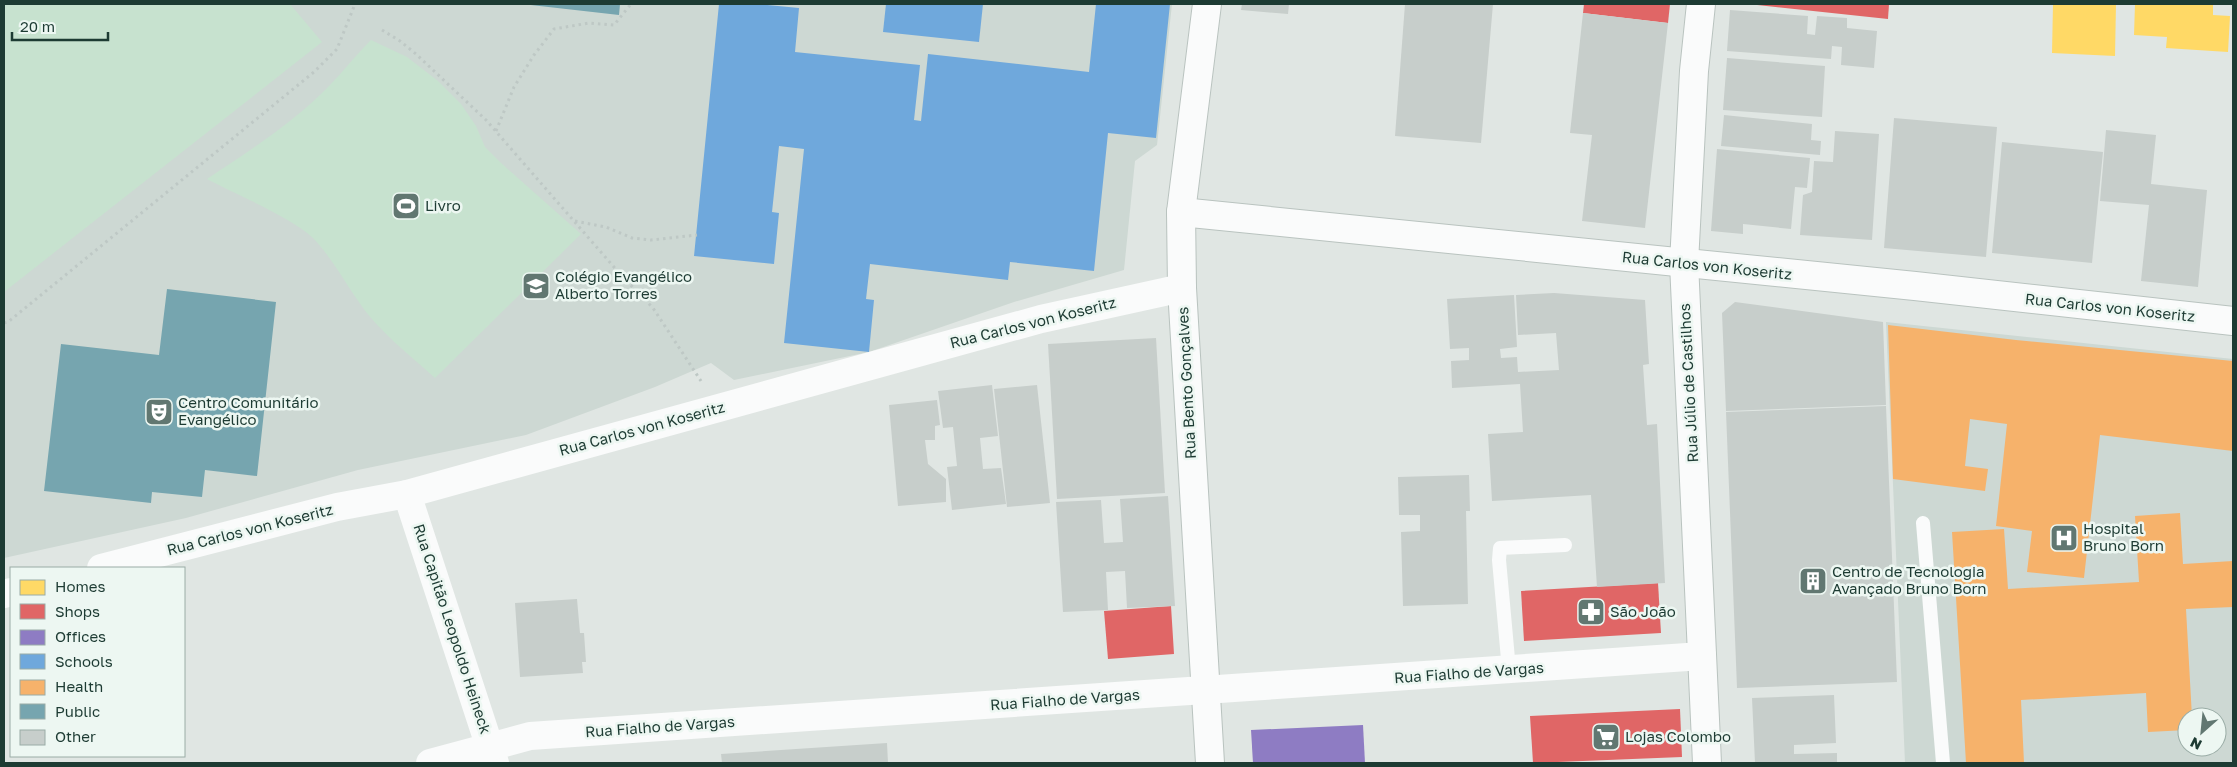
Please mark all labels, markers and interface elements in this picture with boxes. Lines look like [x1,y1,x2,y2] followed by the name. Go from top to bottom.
[12,10,109,42] scale bar
[20,17,55,35] text: 20 m
[391,191,421,221] sports icon: Livro
[425,196,461,214] place label: Livro
[1621,247,1793,283] street label: Rua Carlos von Koseritz
[555,267,692,302] place label: Colégio Evangélico Alberto Torres
[521,271,551,301] school or university icon: Colégio Evangélico Alberto Torres
[2024,289,2196,325] street label: Rua Carlos von Koseritz
[948,293,1118,351] street label: Rua Carlos von Koseritz
[1675,303,1701,463] street label: Rua Júlio de Castilhos
[1173,306,1199,460] street label: Rua Bento Gonçalves
[178,393,319,428] place label: Centro Comunitário Evangélico
[144,397,174,427] theatre icon: Centro Comunitário Evangélico
[557,397,727,459] street label: Rua Carlos von Koseritz
[165,500,335,558] street label: Rua Carlos von Koseritz
[2083,519,2164,554] place label: Hospital Bruno Born
[410,521,496,737] street label: Rua Capitão Leopoldo Heineck
[2049,523,2079,553] hospital icon: Hospital Bruno Born
[1832,562,1987,597] place label: Centro de Tecnologia Avançado Bruno Born
[1798,566,1828,596] building icon: Centro de Tecnologia Avançado Bruno Born
[10,567,185,757] legend
[55,577,105,595] text: Homes
[1576,597,1606,627] pharmacy icon: São João
[55,602,100,620] text: Shops
[1610,602,1676,620] place label: São João
[55,627,106,645] text: Offices
[55,652,113,670] text: Schools
[1393,658,1544,686] street label: Rua Fialho de Vargas
[55,677,103,695] text: Health
[989,685,1140,713] street label: Rua Fialho de Vargas
[55,702,100,720] text: Public
[2177,707,2227,757] north arrow
[584,712,735,740] street label: Rua Fialho de Vargas
[1591,722,1621,752] supermarket icon: Lojas Colombo
[55,727,96,745] text: Other
[1625,727,1731,745] place label: Lojas Colombo
[2187,734,2204,754] text: N

